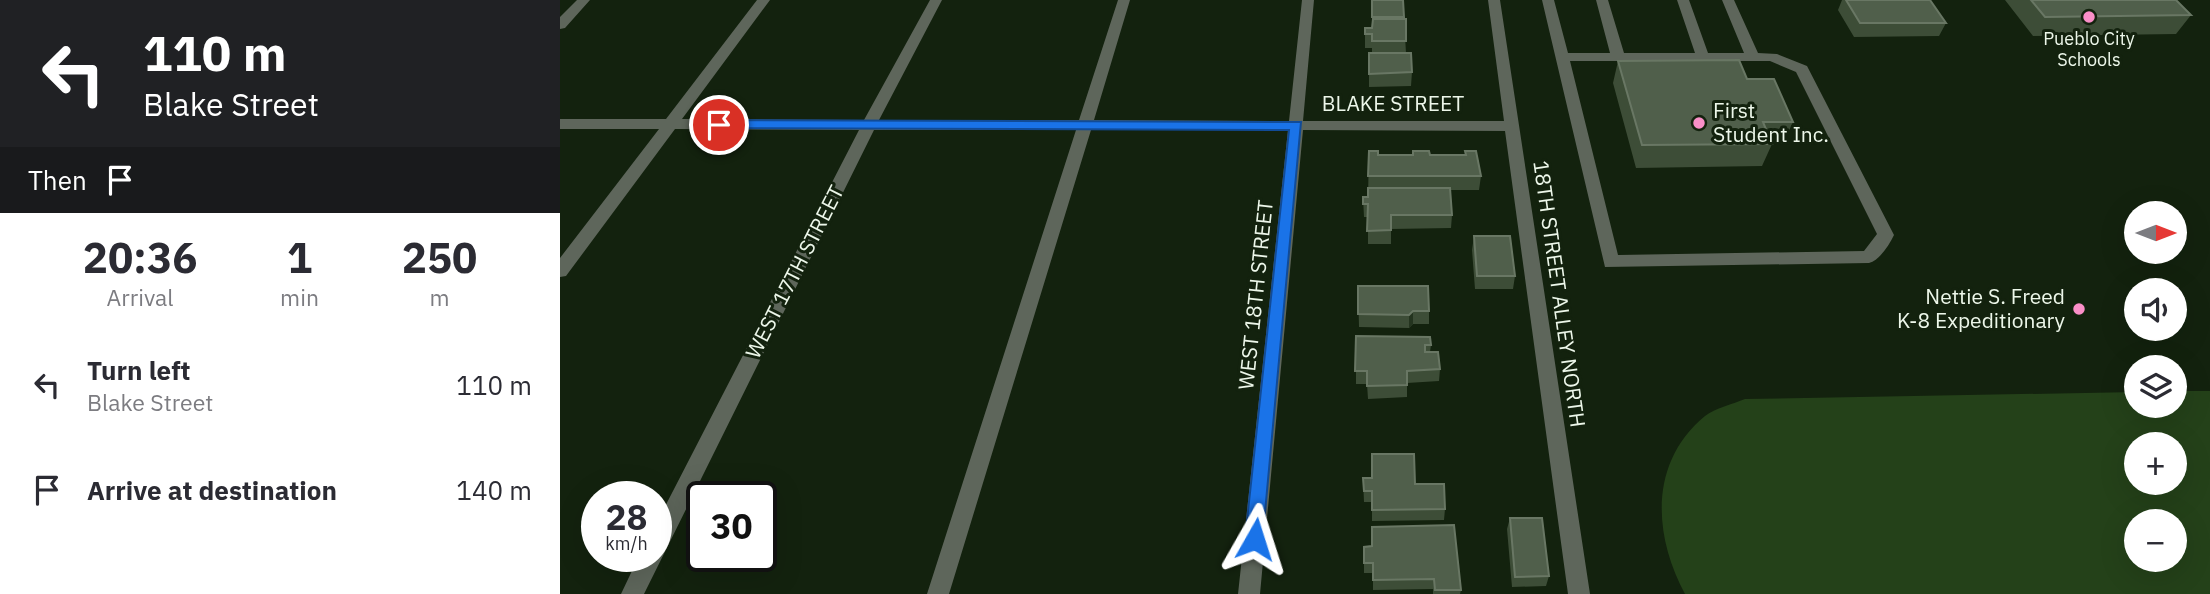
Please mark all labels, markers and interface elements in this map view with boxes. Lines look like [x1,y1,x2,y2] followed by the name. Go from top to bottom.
[2081,9,2097,25] marker: Pueblo City Schools
[143,21,287,84] text: 110 m
[2043,27,2135,71] place label: Pueblo City Schools
[28,28,119,119] icon: left
[143,83,319,125] text: Blake Street
[1322,89,1464,117] street label: BLAKE STREET
[689,95,749,155] pin
[1713,96,1829,148] place label: First Student Inc.
[700,106,738,144] icon: arrive
[1691,115,1707,131] marker: First Student Inc.
[1527,159,1593,429] street label: 18TH STREET ALLEY NORTH
[101,161,139,199] icon: arrive
[28,163,87,197] text: Then
[738,180,850,363] street label: WEST 17TH STREET
[1231,199,1279,391] street label: WEST 18TH STREET
[2124,201,2188,264] north arrow
[2124,201,2187,572] map controls
[83,230,197,285] text: 20:36
[287,230,312,285] text: 1
[402,230,477,285] text: 250
[2124,278,2187,341] button: sound
[107,282,174,312] text: Arrival
[280,282,319,312] text: min
[429,282,450,312] text: m
[1897,282,2066,334] place label: Nettie S. Freed K-8 Expeditionary
[2071,301,2087,317] marker: Nettie S. Freed K-8 Expeditionary
[87,353,190,387] text: Turn left
[2124,355,2187,418] button: layers
[28,366,66,404] icon: left
[456,368,532,402] text: 110 m
[87,387,213,417] text: Blake Street
[2124,432,2187,495] button: +
[28,471,66,509] icon: arrive
[87,473,337,507] text: Arrive at destination
[456,473,532,507] text: 140 m
[686,481,777,572] speed limit sign: 30
[605,494,648,540] text: 28
[1218,502,1292,576] position arrow
[2124,509,2187,572] button: −
[605,532,648,555] text: km/h

